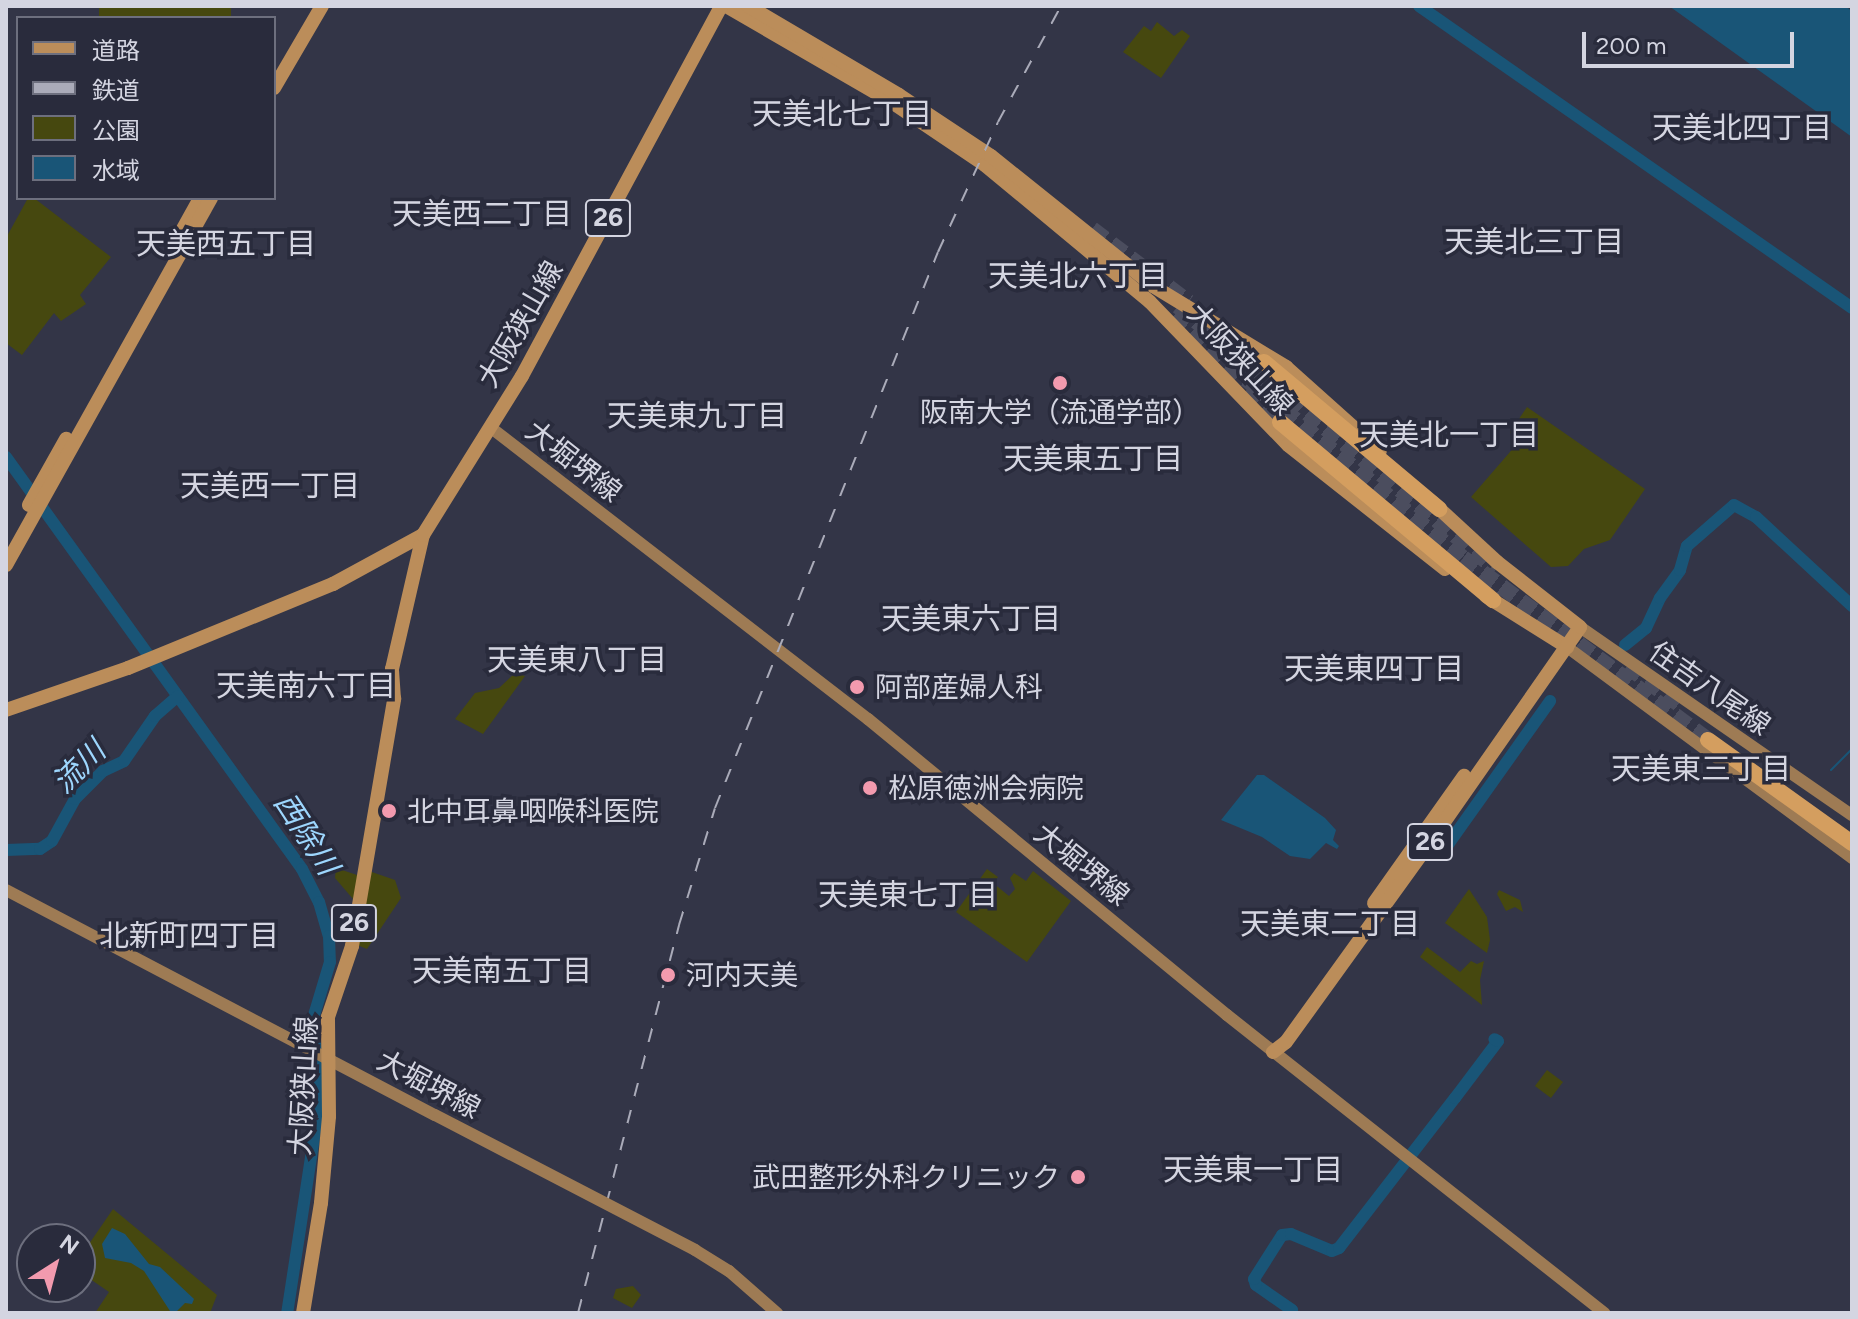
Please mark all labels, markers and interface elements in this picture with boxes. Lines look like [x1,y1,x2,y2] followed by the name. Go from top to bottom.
[16,16,276,200] legend
[1586,16,1798,66] scale bar
[1596,31,1667,60] text: 200 m
[92,36,140,65] text: 道路
[92,76,140,105] text: 鉄道
[752,96,932,132] district label: 天美北七丁目
[1652,110,1832,146] district label: 天美北四丁目
[92,116,140,145] text: 公園
[92,156,140,185] text: 水域
[392,196,572,232] district label: 天美西二丁目
[584,196,632,240] road number: 26
[1444,224,1624,260] district label: 天美北三丁目
[136,226,316,262] district label: 天美西五丁目
[470,255,570,393] street label: 大阪狭山線
[988,258,1168,294] district label: 天美北六丁目
[1181,296,1301,422] street label: 大阪狭山線
[1051,374,1069,392] marker: 阪南大学（流通学部）
[920,395,1200,429] place label: 阪南大学（流通学部）
[607,398,787,434] district label: 天美東九丁目
[520,413,628,509] street label: 大堀堺線
[1359,417,1539,453] district label: 天美北一丁目
[1003,441,1183,477] district label: 天美東五丁目
[180,468,360,504] district label: 天美西一丁目
[881,601,1061,637] district label: 天美東六丁目
[1643,634,1777,742] street label: 住吉八尾線
[487,642,667,678] district label: 天美東八丁目
[1284,651,1464,687] district label: 天美東四丁目
[216,668,396,704] district label: 天美南六丁目
[875,670,1043,704] place label: 阿部産婦人科
[846,676,868,698] marker: 阿部産婦人科
[45,733,113,801] water label: 流川
[1611,751,1791,787] district label: 天美東三丁目
[888,771,1084,805] place label: 松原徳洲会病院
[859,777,881,799] marker: 松原徳洲会病院
[266,786,346,882] water label: 西除川
[407,794,659,828] place label: 北中耳鼻咽喉科医院
[378,800,400,822] marker: 北中耳鼻咽喉科医院
[1028,816,1136,912] street label: 大堀堺線
[1406,820,1454,864] road number: 26
[818,877,998,913] district label: 天美東七丁目
[330,901,378,945] road number: 26
[1240,906,1420,942] district label: 天美東二丁目
[99,918,279,954] district label: 北新町四丁目
[412,953,592,989] district label: 天美南五丁目
[686,958,798,992] place label: 河内天美
[657,964,679,986] marker: 河内天美
[283,1015,323,1157] street label: 大阪狭山線
[372,1043,486,1125] street label: 大堀堺線
[1163,1152,1343,1188] district label: 天美東一丁目
[752,1160,1060,1194] place label: 武田整形外科クリニック
[1067,1166,1089,1188] marker: 武田整形外科クリニック
[16,1223,96,1303] north arrow
[54,1229,84,1261] text: N

